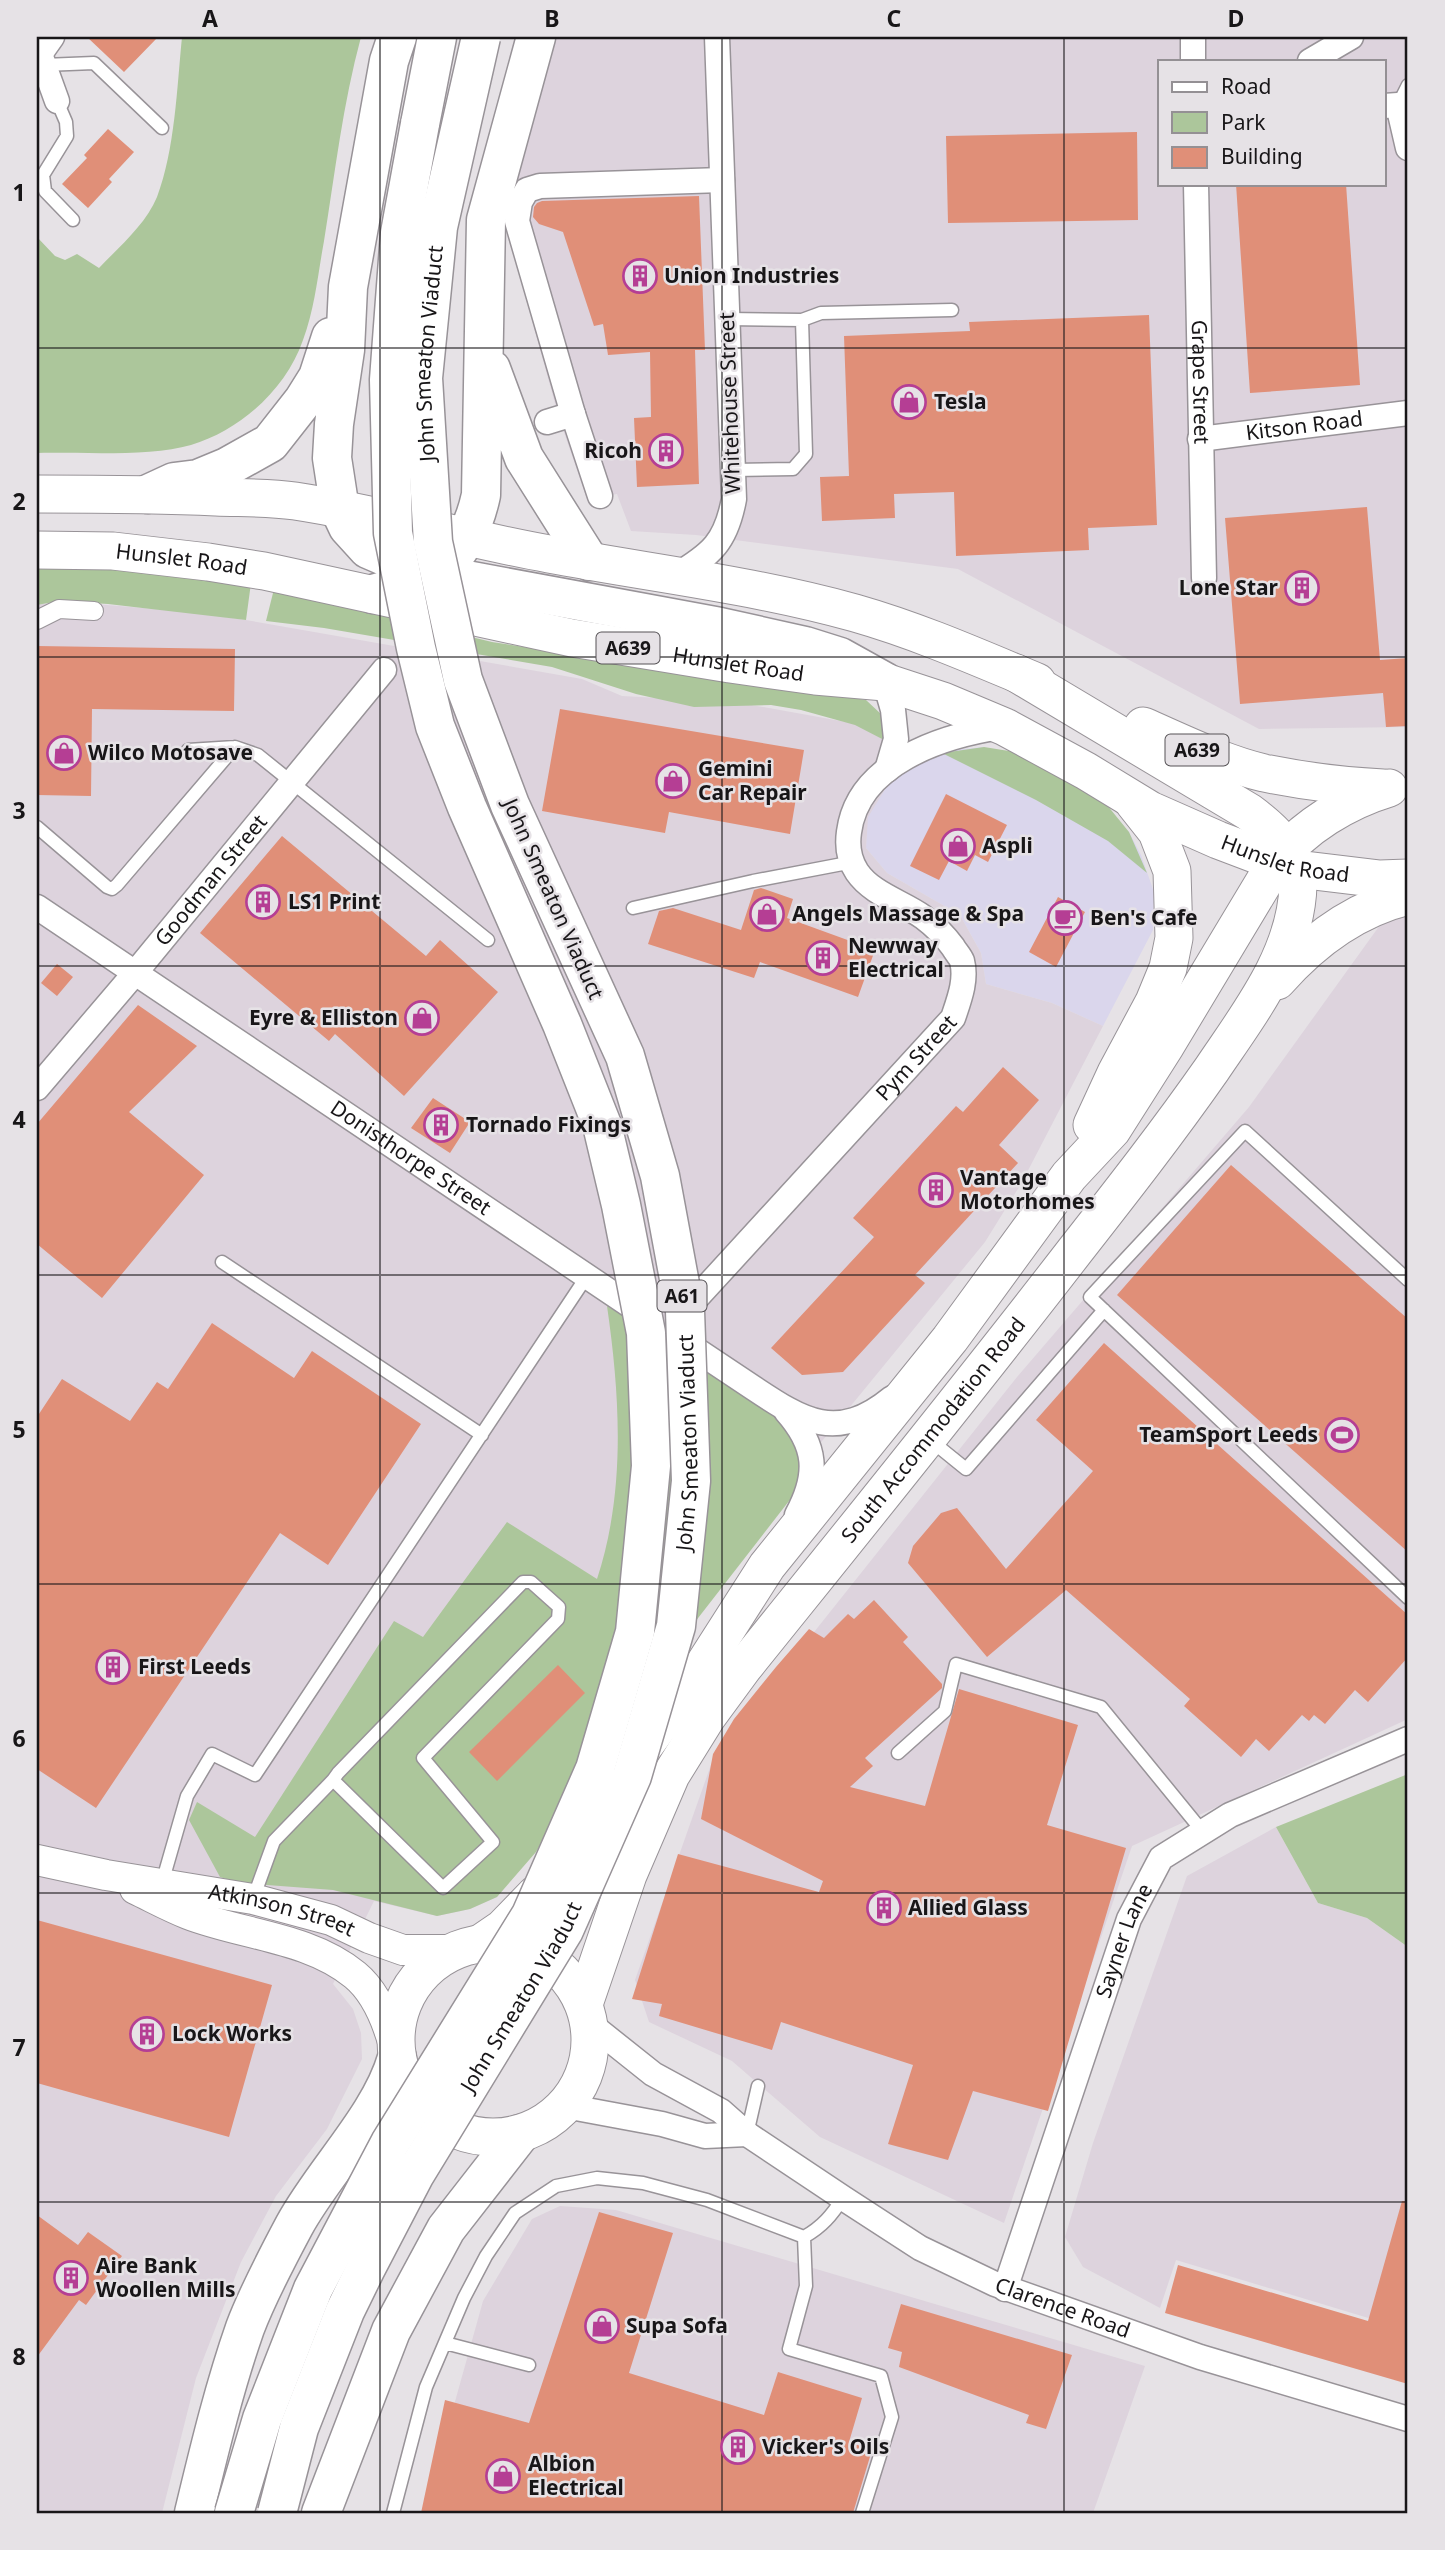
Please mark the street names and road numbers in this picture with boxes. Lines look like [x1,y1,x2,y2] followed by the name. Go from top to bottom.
[408,244,449,464] street label: John Smeaton Viaduct
[712,311,746,494] street label: Whitehouse Street
[1186,320,1216,445] street label: Grape Street
[1244,404,1364,446] street label: Kitson Road
[114,536,249,581] street label: Hunslet Road
[596,632,660,664] road number: A639
[671,640,806,687] street label: Hunslet Road
[1166,734,1228,765] road number: A639
[496,792,611,1004] street label: John Smeaton Viaduct
[148,808,273,951] street label: Goodman Street
[1217,827,1351,888] street label: Hunslet Road
[869,1008,963,1106] street label: Pym Street
[326,1093,497,1221] street label: Donisthorpe Street
[658,1280,706,1312] road number: A61
[834,1311,1031,1548] street label: South Accommodation Road
[669,1334,704,1554] street label: John Smeaton Viaduct
[207,1877,360,1943] street label: Atkinson Street
[1089,1878,1158,2001] street label: Sayner Lane
[452,1897,588,2099] street label: John Smeaton Viaduct
[991,2270,1134,2344] street label: Clarence Road

